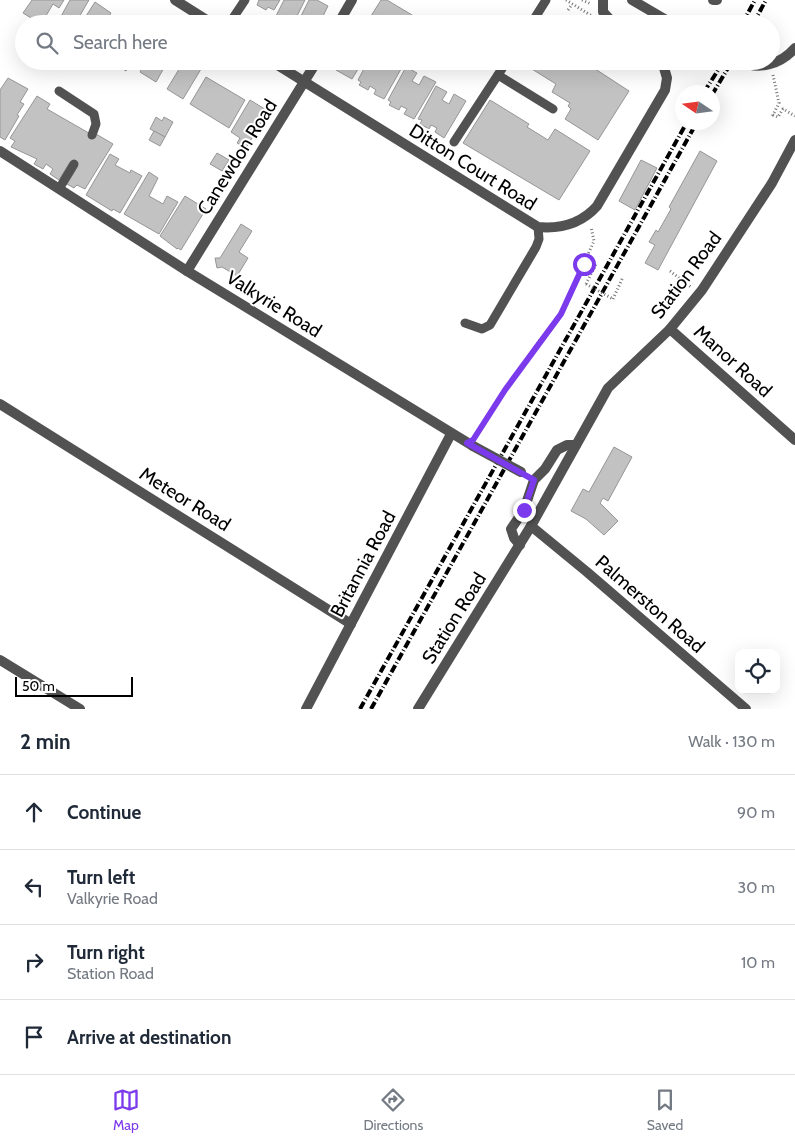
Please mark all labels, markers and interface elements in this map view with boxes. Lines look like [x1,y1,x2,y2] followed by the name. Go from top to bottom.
[15,15,780,70] search box
[33,29,61,57] icon: search
[73,31,167,54] text: Search here
[675,85,720,130] north arrow
[192,95,282,219] street label: Canewdon Road
[405,119,541,215] street label: Ditton Court Road
[646,227,726,323] street label: Station Road
[573,253,596,276] route start
[222,266,326,342] street label: Valkyrie Road
[689,320,777,402] street label: Manor Road
[135,462,235,536] street label: Meteor Road
[513,499,536,522] route end
[325,507,401,621] street label: Britannia Road
[591,550,709,658] street label: Palmerston Road
[417,568,491,668] street label: Station Road
[735,649,780,694] map controls
[735,649,780,694] button: locate
[15,674,132,697] scale bar
[22,677,55,695] text: 50 m
[20,729,71,754] text: 2 min
[688,732,775,751] text: Walk · 130 m
[20,798,48,826] icon: ahead
[67,801,141,824] text: Continue
[737,803,775,822] text: 90 m
[67,866,135,889] text: Turn left
[20,873,48,901] icon: left
[738,878,775,897] text: 30 m
[67,889,158,908] text: Valkyrie Road
[67,941,145,964] text: Turn right
[20,948,48,976] icon: right
[741,953,775,972] text: 10 m
[67,964,154,983] text: Station Road
[20,1023,48,1051] icon: arrive
[67,1026,231,1049] text: Arrive at destination
[112,1086,140,1134] tab: Map
[363,1086,423,1134] tab: Directions
[647,1086,683,1134] tab: Saved

